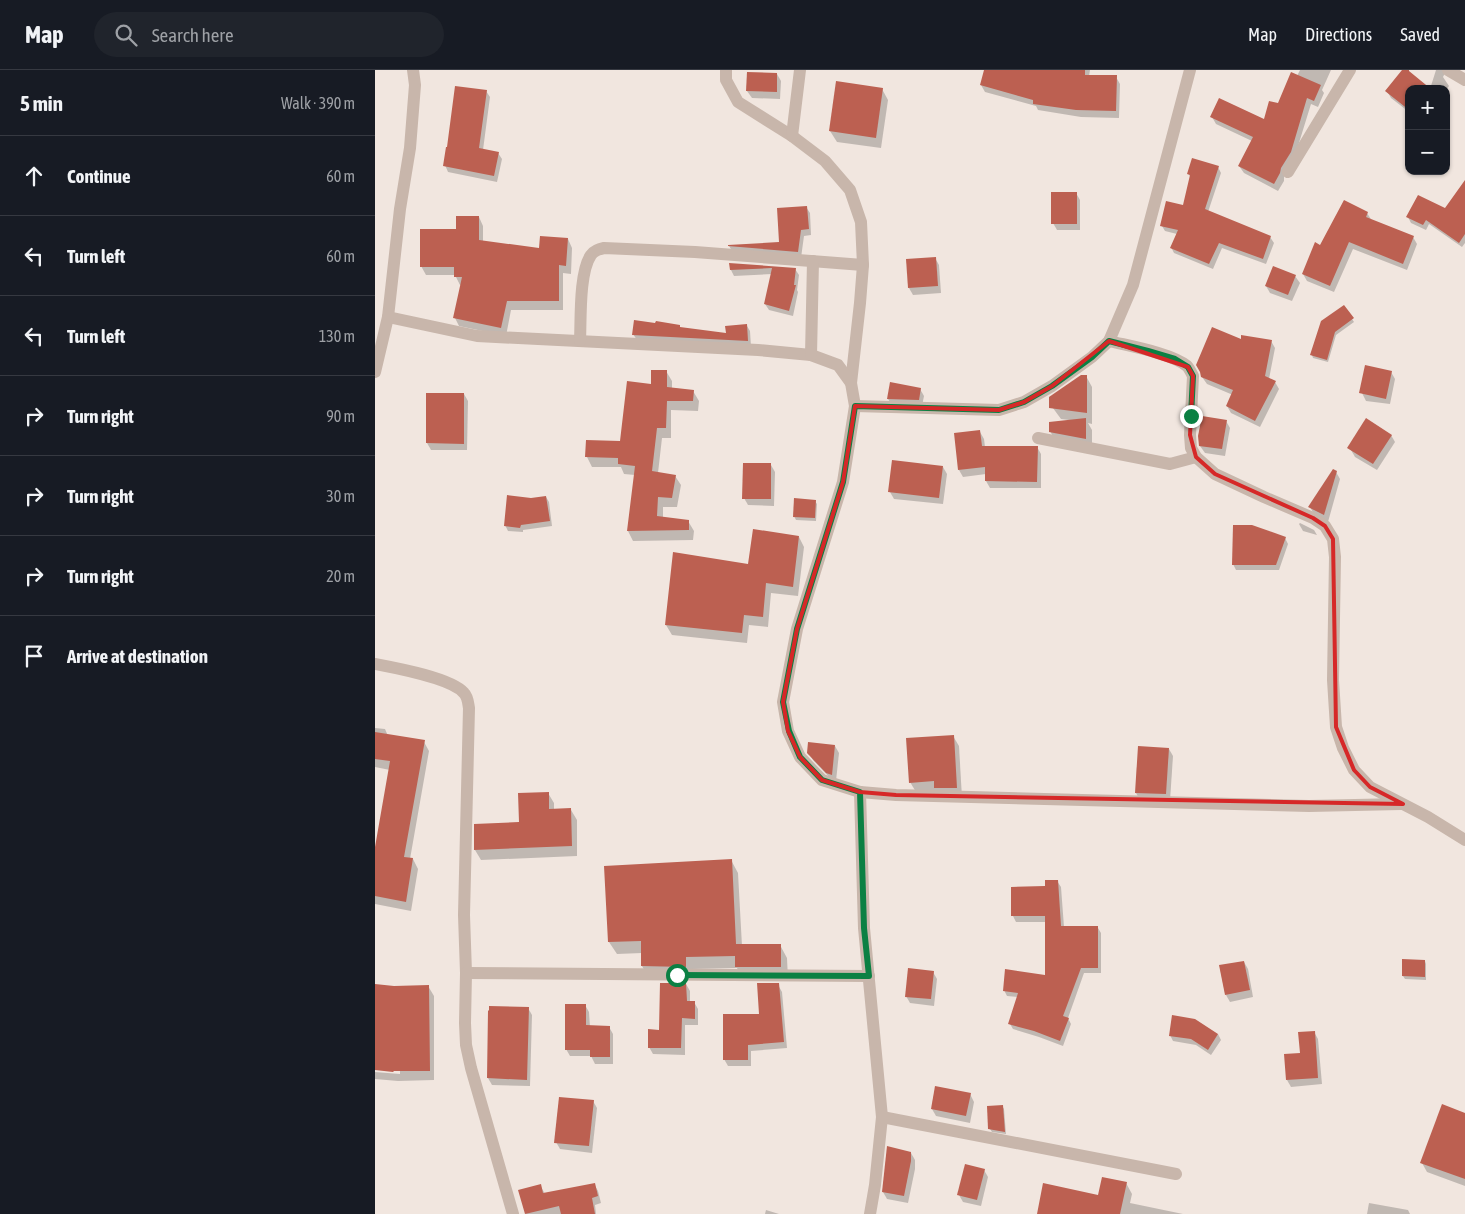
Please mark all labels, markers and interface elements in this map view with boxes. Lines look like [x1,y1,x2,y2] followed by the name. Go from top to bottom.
[94,12,444,57] search box
[25,21,64,48] text: Map
[112,21,140,49] icon: search
[152,24,234,46] text: Search here
[1248,24,1277,45] text: Map
[1305,24,1372,45] text: Directions
[1400,24,1440,45] text: Saved
[1405,85,1450,175] map controls
[1405,85,1450,130] button: +
[20,91,63,115] text: 5 min
[281,94,355,112] text: Walk · 390 m
[1405,130,1450,175] button: −
[20,162,48,190] icon: ahead
[67,165,131,187] text: Continue
[326,167,355,185] text: 60 m
[20,242,48,270] icon: left
[67,245,125,267] text: Turn left
[326,247,355,265] text: 60 m
[20,322,48,350] icon: left
[67,325,125,347] text: Turn left
[319,327,355,345] text: 130 m
[20,402,48,430] icon: right
[67,405,134,427] text: Turn right
[1180,405,1203,428] route end
[326,407,355,425] text: 90 m
[20,482,48,510] icon: right
[67,485,134,507] text: Turn right
[326,487,355,505] text: 30 m
[20,562,48,590] icon: right
[67,565,134,587] text: Turn right
[326,567,355,585] text: 20 m
[20,642,48,670] icon: arrive
[67,645,208,667] text: Arrive at destination
[666,964,689,987] route start

